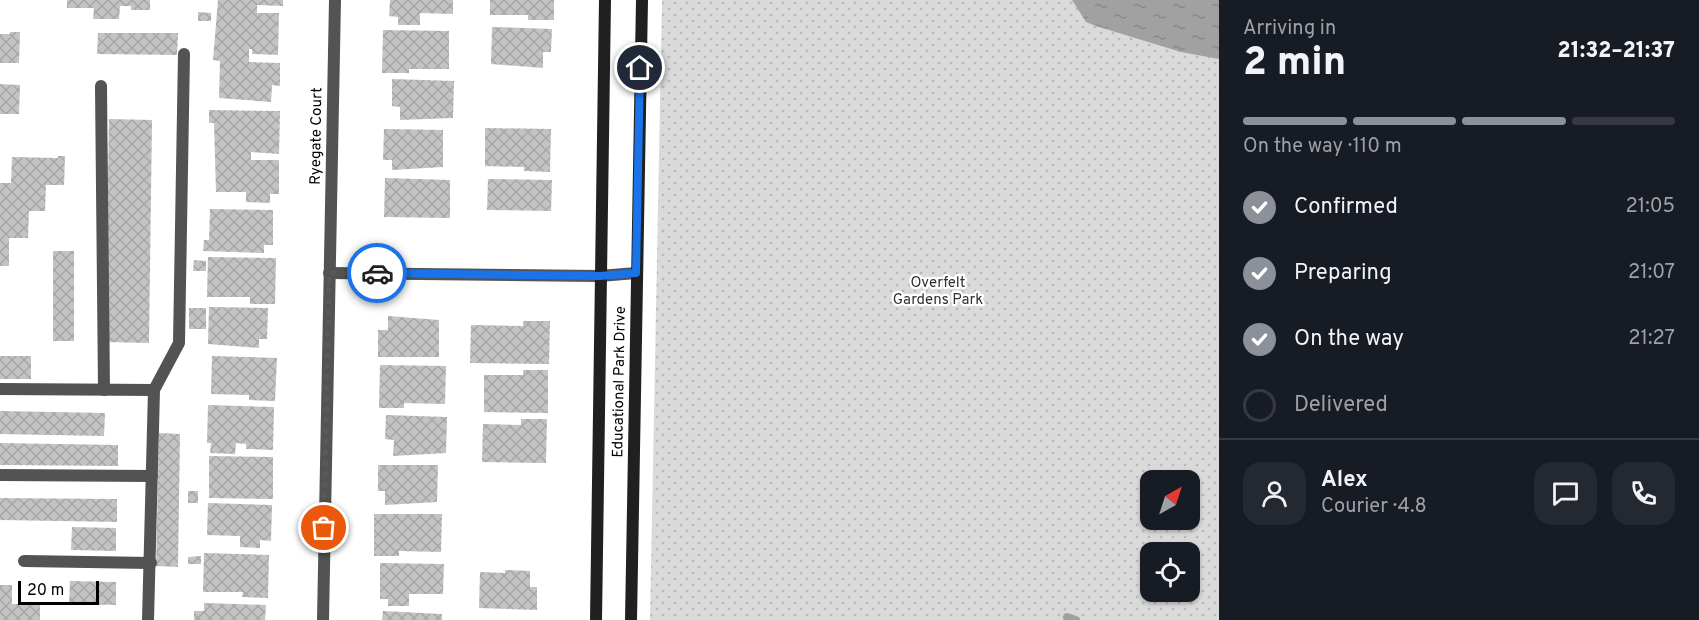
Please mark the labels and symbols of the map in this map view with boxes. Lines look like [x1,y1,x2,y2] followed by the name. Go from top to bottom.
[614,42,665,93] pin
[307,87,327,185] street label: Ryegate Court
[347,243,407,303] courier
[893,274,983,310] park label: Overfelt Gardens Park
[609,306,631,458] street label: Educational Park Drive
[1140,470,1200,530] north arrow
[298,502,349,553] pin
[18,578,99,606] scale bar

